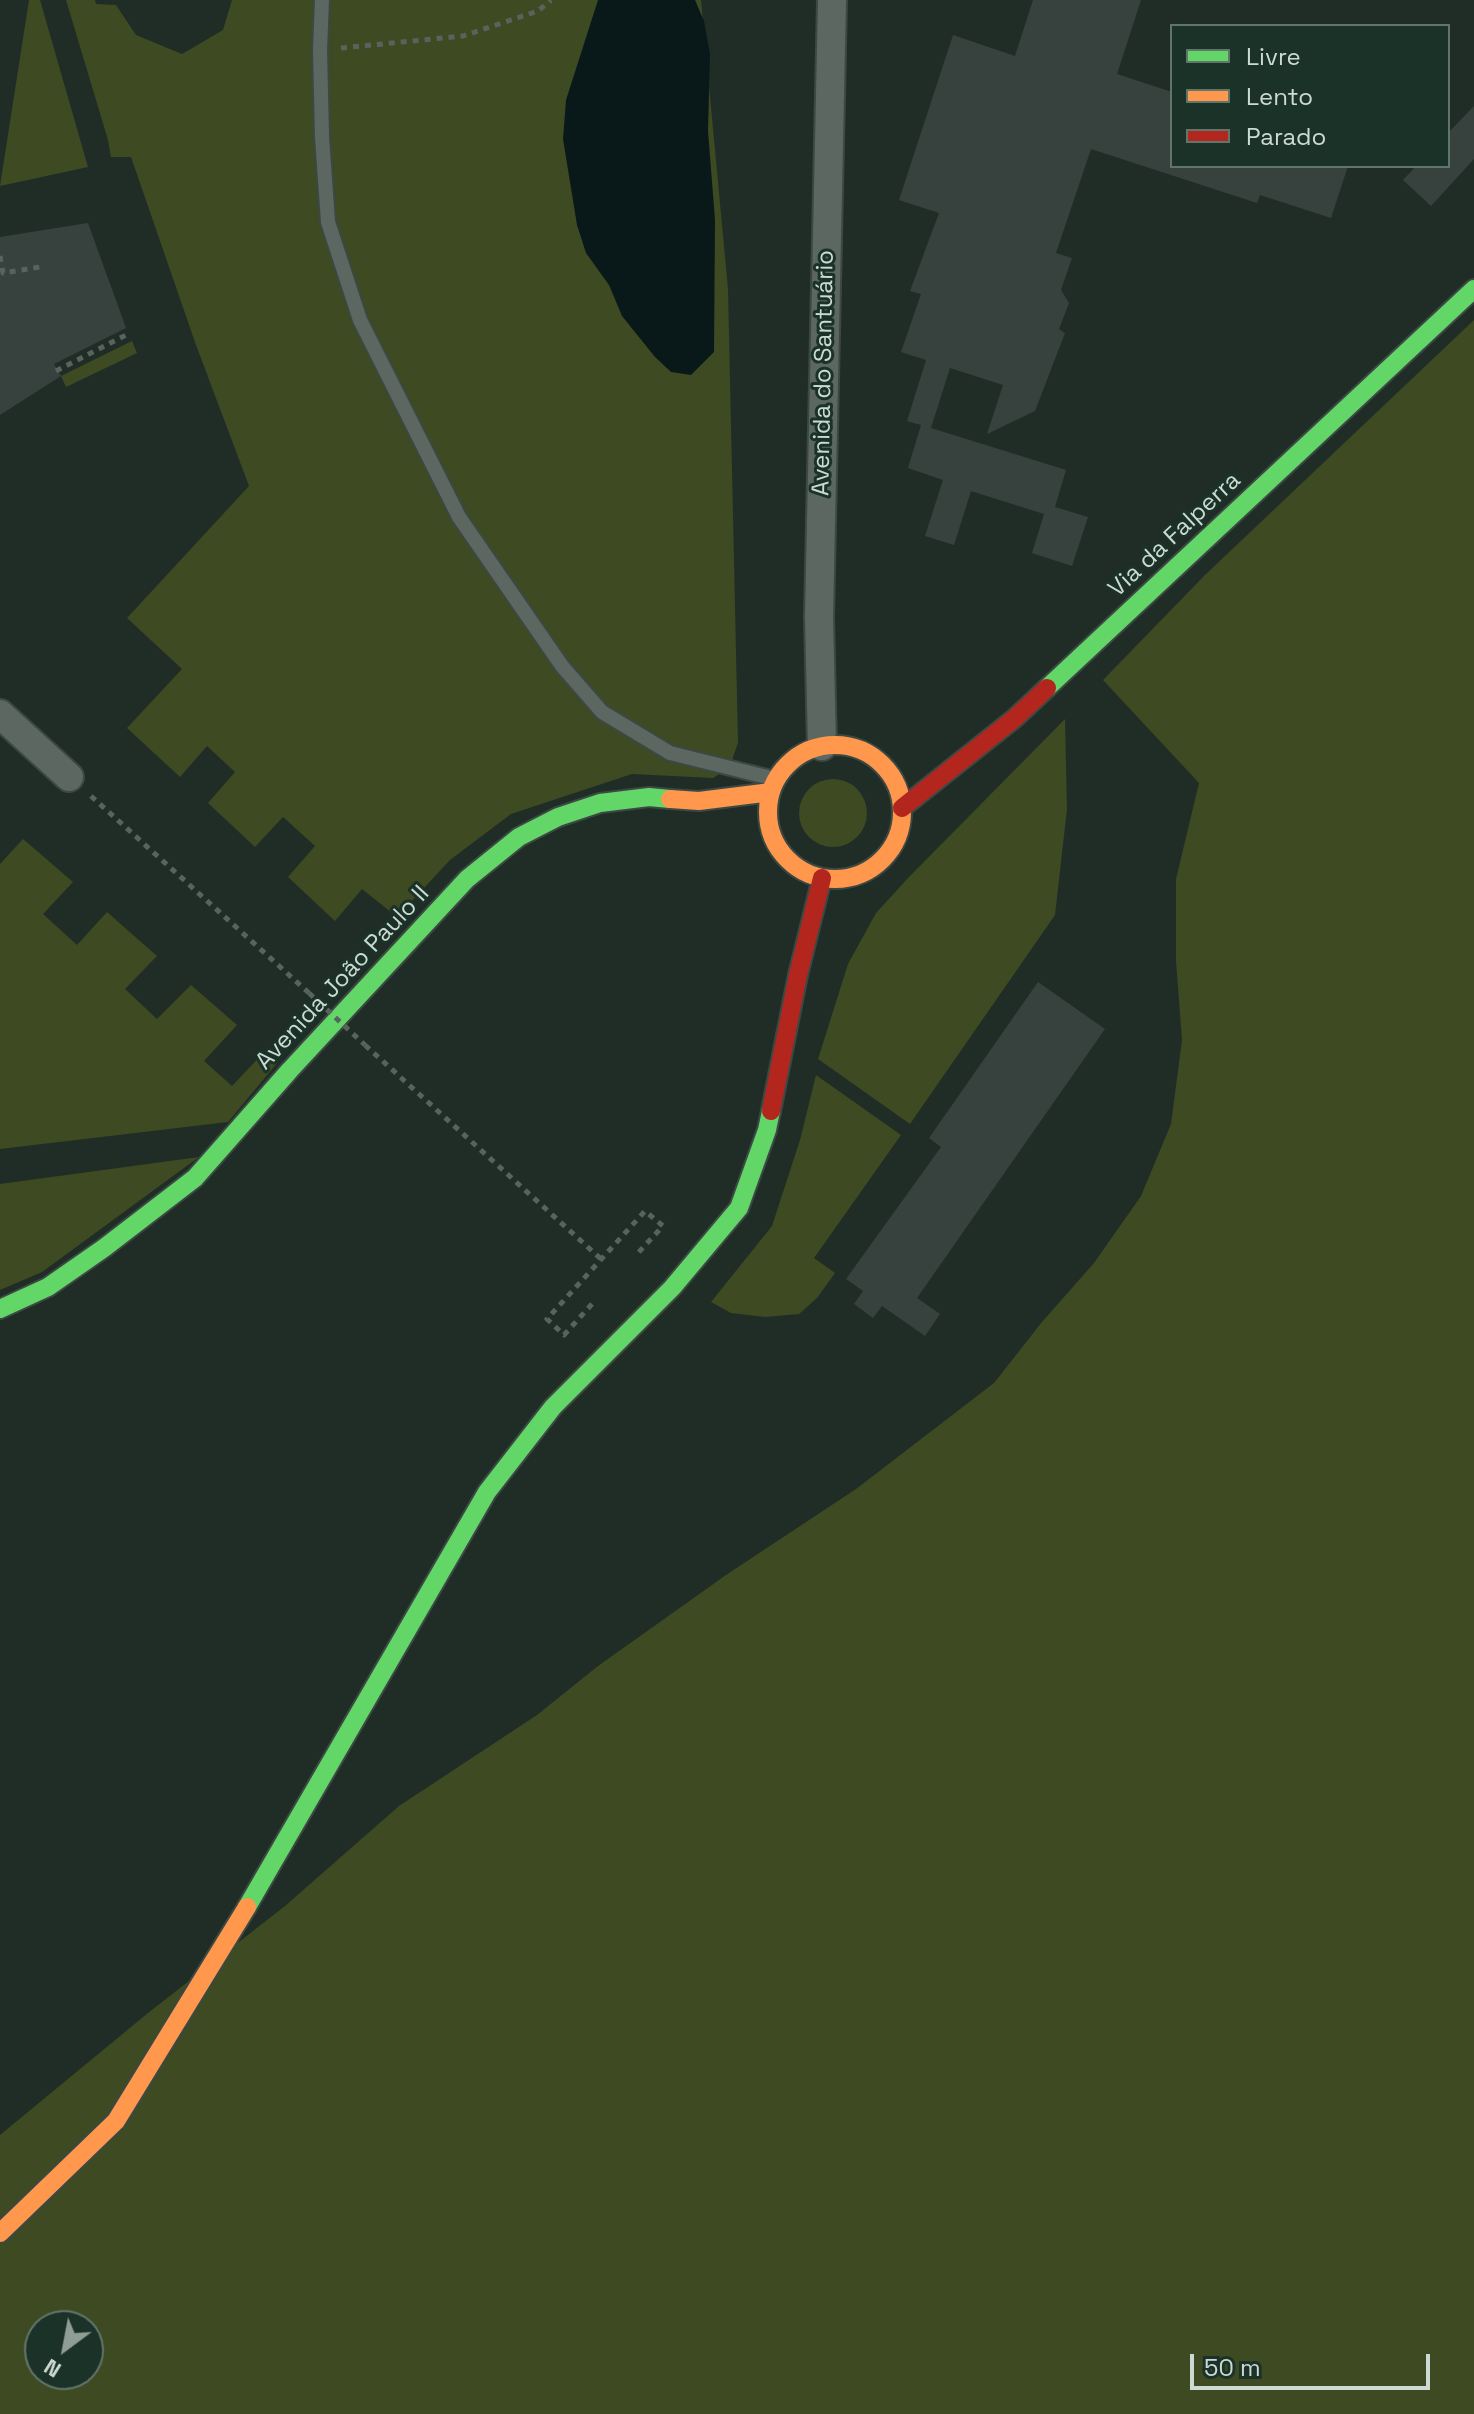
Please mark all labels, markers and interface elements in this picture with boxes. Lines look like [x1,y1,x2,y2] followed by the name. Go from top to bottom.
[1170,24,1450,168] legend
[1246,41,1301,72] text: Livre
[1246,81,1313,112] text: Lento
[1246,121,1326,152] text: Parado
[807,250,841,496] street label: Avenida do Santuário
[1103,467,1247,603] street label: Via da Falperra
[250,880,436,1076] street label: Avenida João Paulo II
[24,2310,104,2390] north arrow
[1194,2338,1434,2388] scale bar
[1204,2352,1261,2383] text: 50 m
[39,2353,66,2384] text: N

